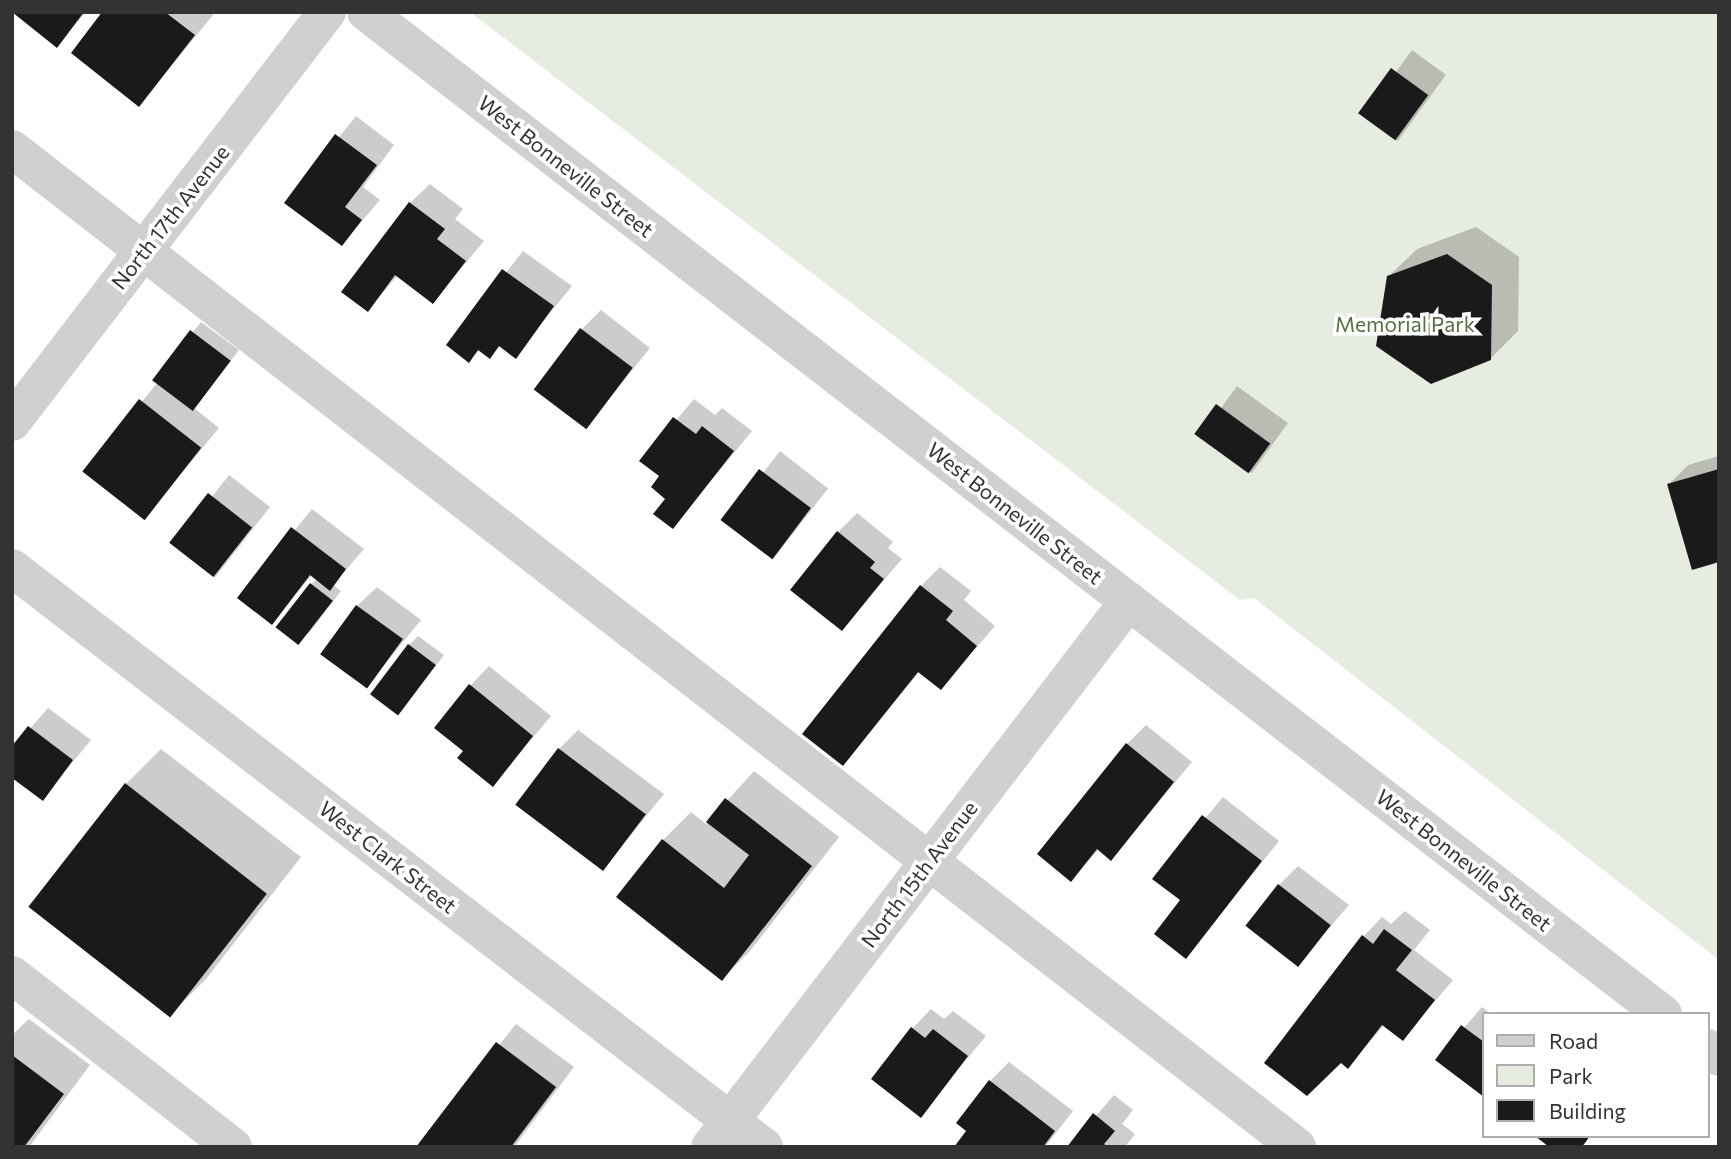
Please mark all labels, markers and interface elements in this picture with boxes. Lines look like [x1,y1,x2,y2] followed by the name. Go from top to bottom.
[473,90,659,242] street label: West Bonneville Street
[106,140,234,294] street label: North 17th Avenue
[1335,311,1475,337] park label: Memorial Park
[922,437,1108,589] street label: West Bonneville Street
[1371,784,1557,936] street label: West Bonneville Street
[314,796,462,918] street label: West Clark Street
[856,796,982,952] street label: North 15th Avenue
[1482,1012,1710,1138] legend
[1549,1028,1598,1053] text: Road
[1549,1063,1593,1088] text: Park
[1549,1098,1626,1123] text: Building

